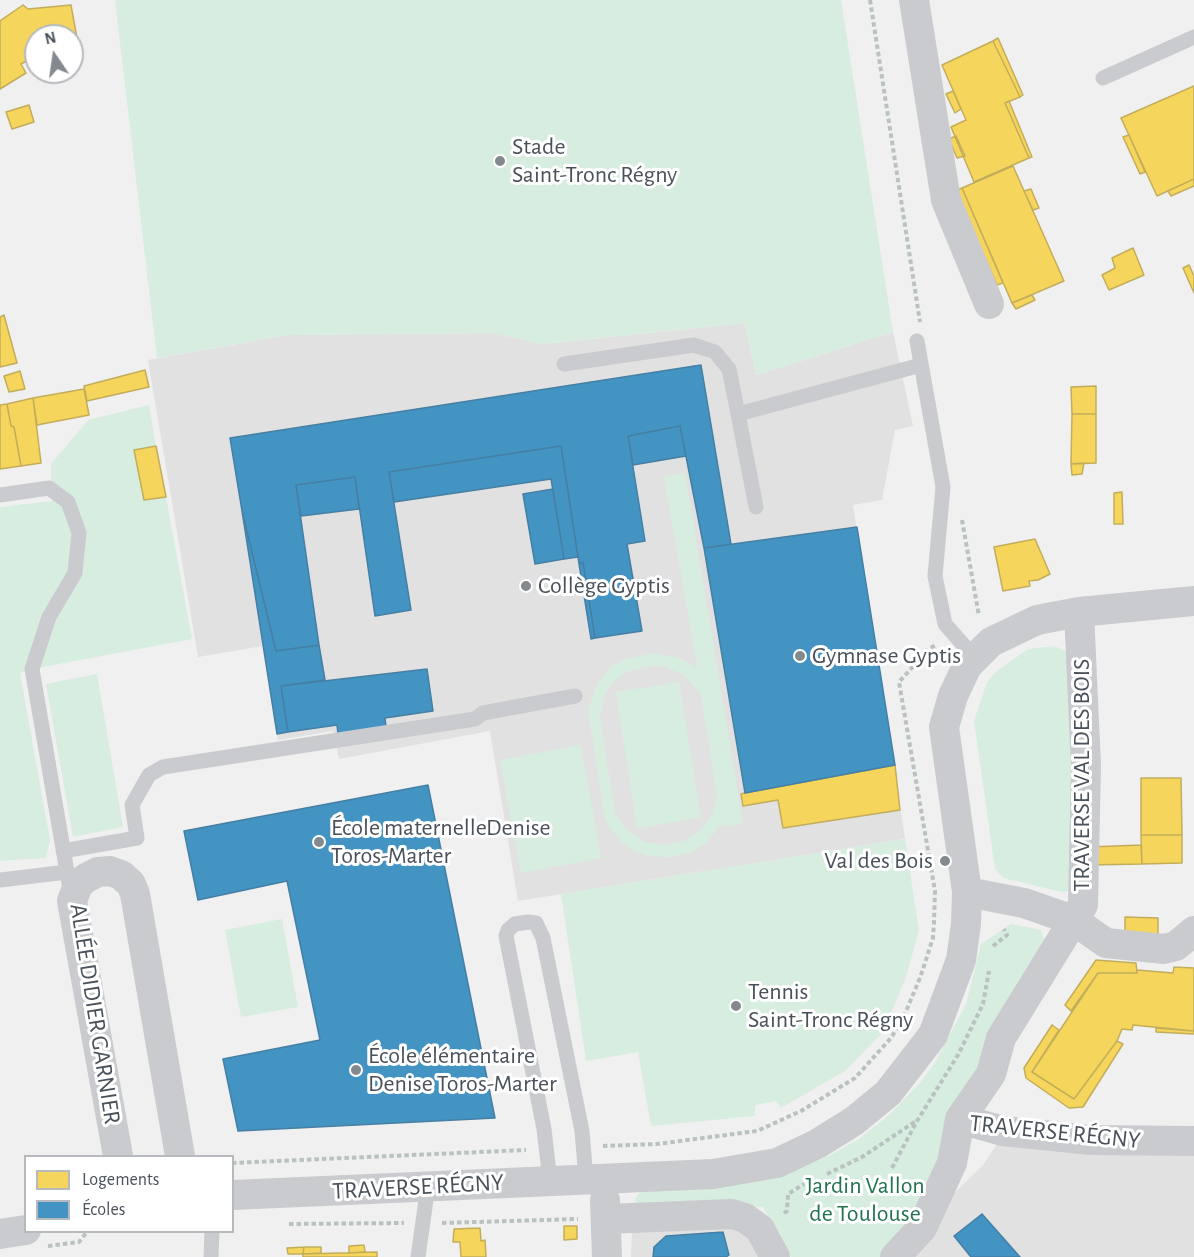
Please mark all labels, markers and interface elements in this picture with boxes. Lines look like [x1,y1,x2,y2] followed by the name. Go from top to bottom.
[24,24,84,84] north arrow
[43,29,58,47] text: N
[512,133,677,189] place label: Stade Saint-Tronc Régny
[493,154,507,168] marker: Stade Saint-Tronc Régny
[538,572,670,600] place label: Collège Gyptis
[519,579,533,593] marker: Collège Gyptis
[812,642,961,670] place label: Gymnase Gyptis
[793,649,807,663] marker: Gymnase Gyptis
[1068,659,1096,891] street label: TRAVERSE VAL DES BOIS
[331,814,551,870] place label: École maternelleDenise Toros-Marter
[312,835,326,849] marker: École maternelleDenise Toros-Marter
[824,847,933,875] place label: Val des Bois
[938,854,952,868] marker: Val des Bois
[63,902,127,1126] street label: ALLÉE DIDIER GARNIER
[748,978,913,1034] place label: Tennis Saint-Tronc Régny
[729,999,743,1013] marker: Tennis Saint-Tronc Régny
[368,1042,557,1098] place label: École élémentaire Denise Toros-Marter
[349,1063,363,1077] marker: École élémentaire Denise Toros-Marter
[968,1109,1142,1155] street label: TRAVERSE RÉGNY
[24,1155,234,1233] legend
[332,1168,504,1206] street label: TRAVERSE RÉGNY
[82,1171,160,1189] text: Logements
[805,1172,925,1228] park label: Jardin Vallon de Toulouse
[82,1201,125,1219] text: Écoles

